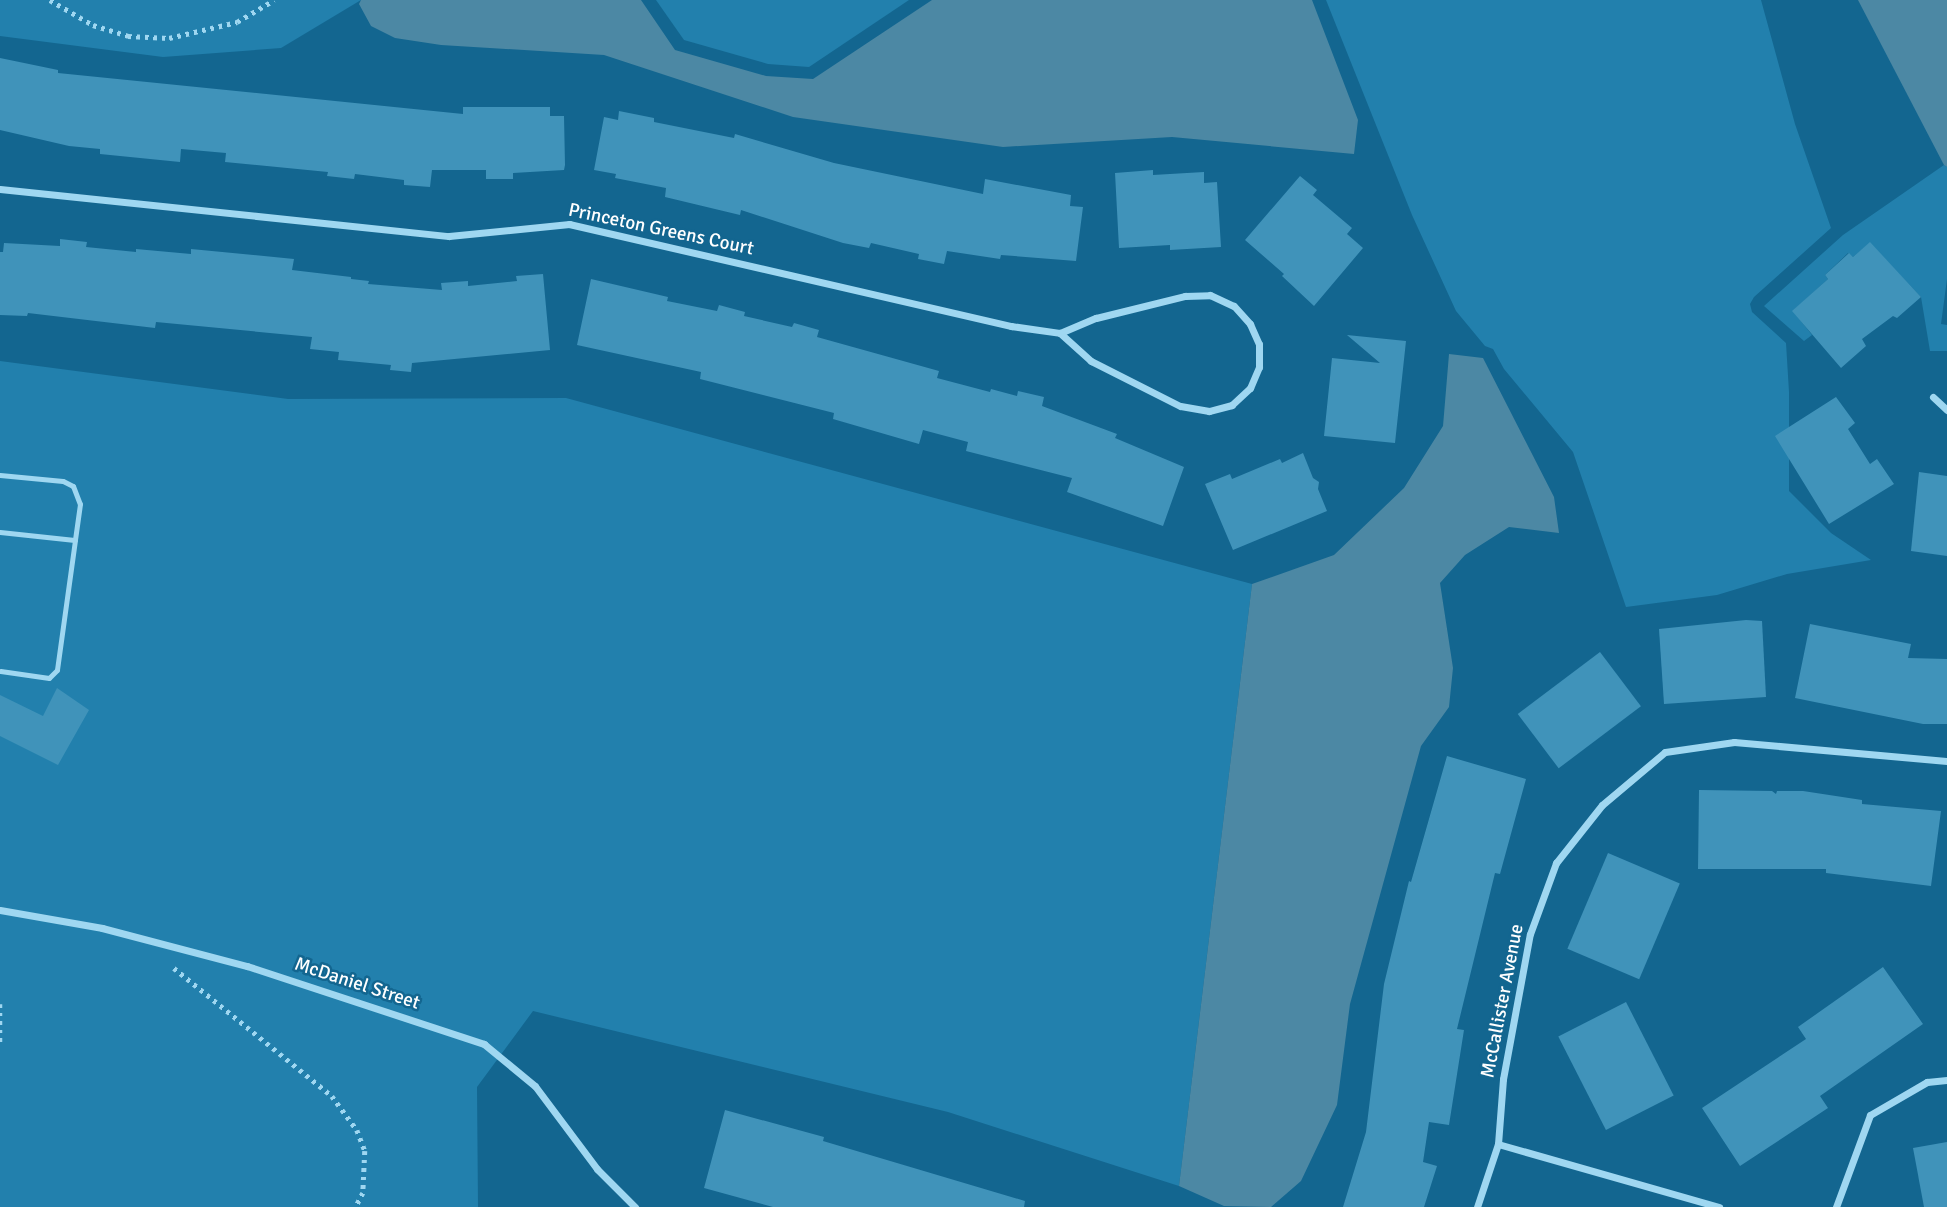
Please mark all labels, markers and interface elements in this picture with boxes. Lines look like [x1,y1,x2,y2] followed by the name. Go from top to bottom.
[566,199,756,261] street label: Princeton Greens Court
[1477,922,1529,1080] street label: McCallister Avenue
[291,953,423,1015] street label: McDaniel Street

